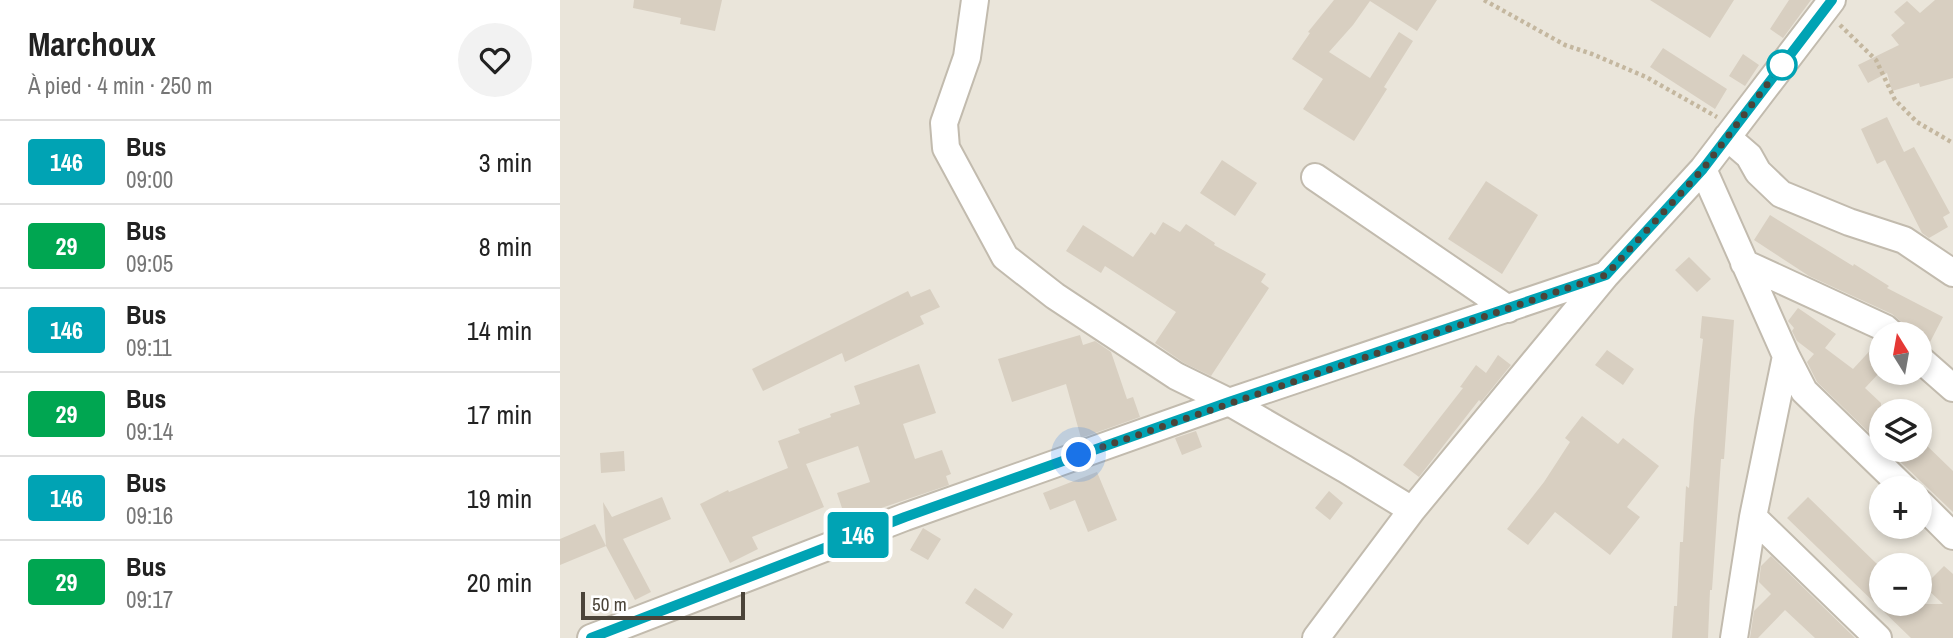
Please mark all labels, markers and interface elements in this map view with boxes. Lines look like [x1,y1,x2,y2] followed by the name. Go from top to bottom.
[28,22,156,66] text: Marchoux
[458,23,532,97] button: heart
[1767,50,1797,80] unlabelled marker
[28,70,213,101] text: À pied · 4 min · 250 m
[126,129,166,164] text: Bus
[479,145,532,180] text: 3 min
[50,146,83,178] text: 146
[126,164,173,195] text: 09:00
[126,213,166,248] text: Bus
[479,229,532,264] text: 8 min
[56,230,77,262] text: 29
[126,248,173,279] text: 09:05
[126,297,166,332] text: Bus
[467,313,532,348] text: 14 min
[50,314,83,346] text: 146
[1869,322,1932,385] north arrow
[1869,322,1932,616] map controls
[126,332,172,363] text: 09:11
[126,381,166,416] text: Bus
[467,397,532,432] text: 17 min
[56,398,77,430] text: 29
[1869,399,1932,462] button: layers
[126,416,173,447] text: 09:14
[1061,437,1096,472] your location
[126,465,166,500] text: Bus
[1869,476,1932,539] button: +
[467,481,532,516] text: 19 min
[50,482,83,514] text: 146
[126,500,173,531] text: 09:16
[818,512,898,558] line badge: 146
[842,519,874,551] text: 146
[126,549,166,584] text: Bus
[1869,553,1932,616] button: −
[467,565,532,600] text: 20 min
[56,566,77,598] text: 29
[126,584,173,615] text: 09:17
[581,589,746,621] scale bar
[592,591,627,617] text: 50 m

